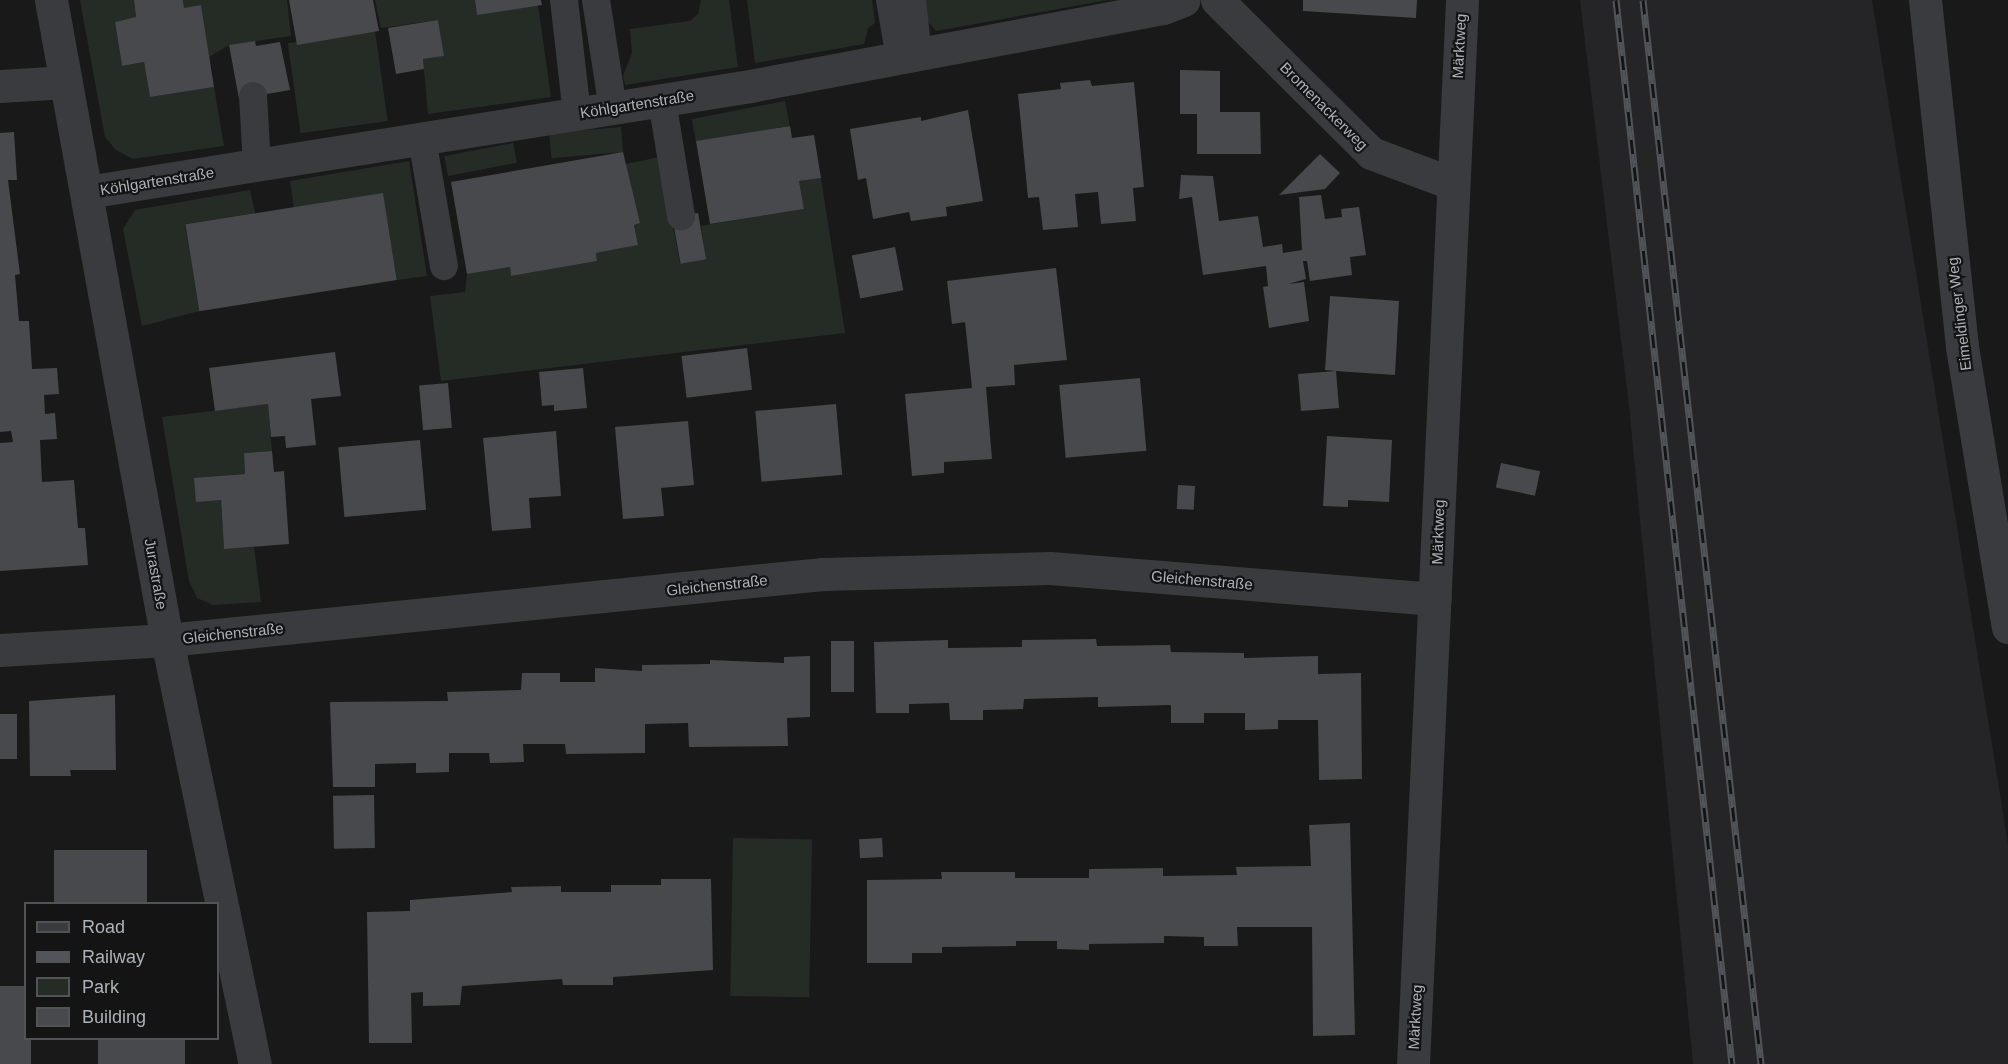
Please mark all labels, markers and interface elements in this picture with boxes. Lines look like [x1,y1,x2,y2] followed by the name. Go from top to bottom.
[1448,13,1470,79] street label: Märktweg
[1276,58,1372,154] street label: Bromenackerweg
[579,86,695,122] street label: Köhlgartenstraße
[99,163,215,199] street label: Köhlgartenstraße
[1943,256,1975,372] street label: Eimeldinger Weg
[1428,499,1448,565] street label: Märktweg
[141,537,171,611] street label: Jurastraße
[1151,567,1253,593] street label: Gleichenstraße
[665,571,769,599] street label: Gleichenstraße
[181,619,285,647] street label: Gleichenstraße
[24,902,219,1040] legend
[82,917,125,937] text: Road
[82,947,145,967] text: Railway
[82,977,119,997] text: Park
[1404,984,1426,1050] street label: Märktweg
[82,1007,146,1027] text: Building

